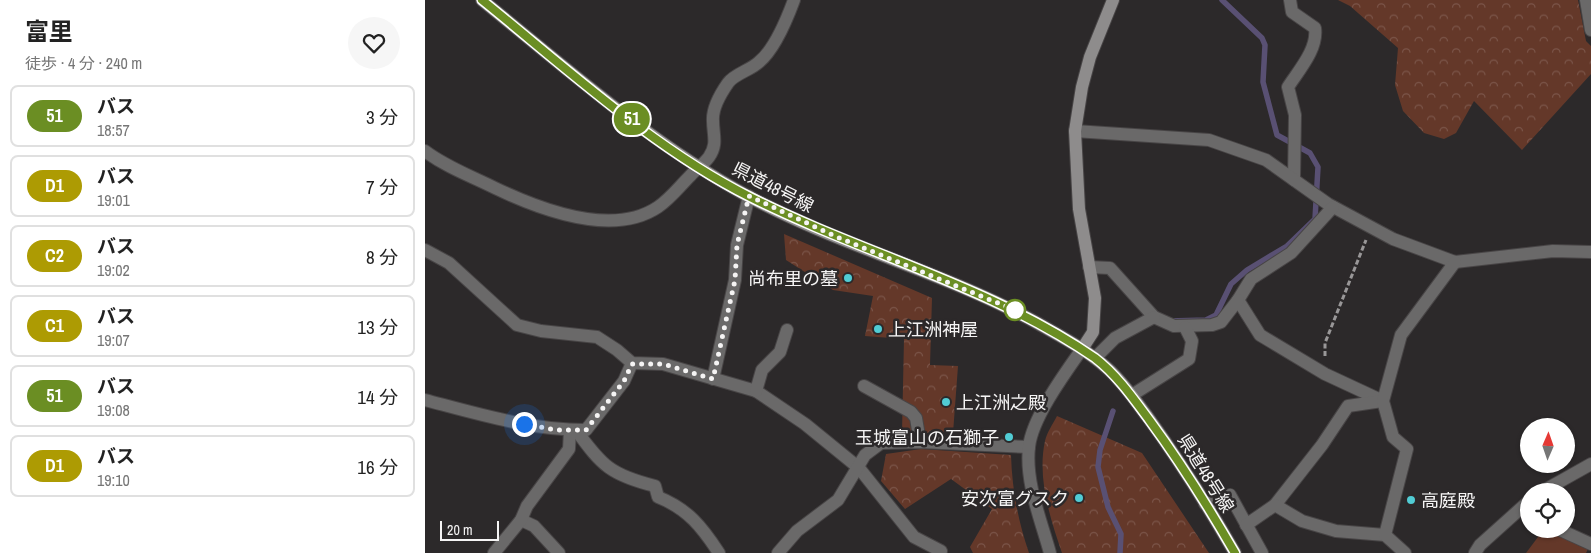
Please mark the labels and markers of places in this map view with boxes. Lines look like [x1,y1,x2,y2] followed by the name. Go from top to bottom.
[748,266,838,291] place label: 尚布里の墓
[842,272,854,284] marker: 尚布里の墓
[1004,299,1026,321] unlabelled marker
[888,317,978,342] place label: 上江洲神屋
[872,323,884,335] marker: 上江洲神屋
[956,390,1046,415] place label: 上江洲之殿
[940,396,952,408] marker: 上江洲之殿
[855,425,999,450] place label: 玉城富山の石獅子
[1003,431,1015,443] marker: 玉城富山の石獅子
[961,486,1069,511] place label: 安次富グスク
[1421,488,1475,513] place label: 高庭殿
[1073,492,1085,504] marker: 安次富グスク
[1405,494,1417,506] marker: 高庭殿

